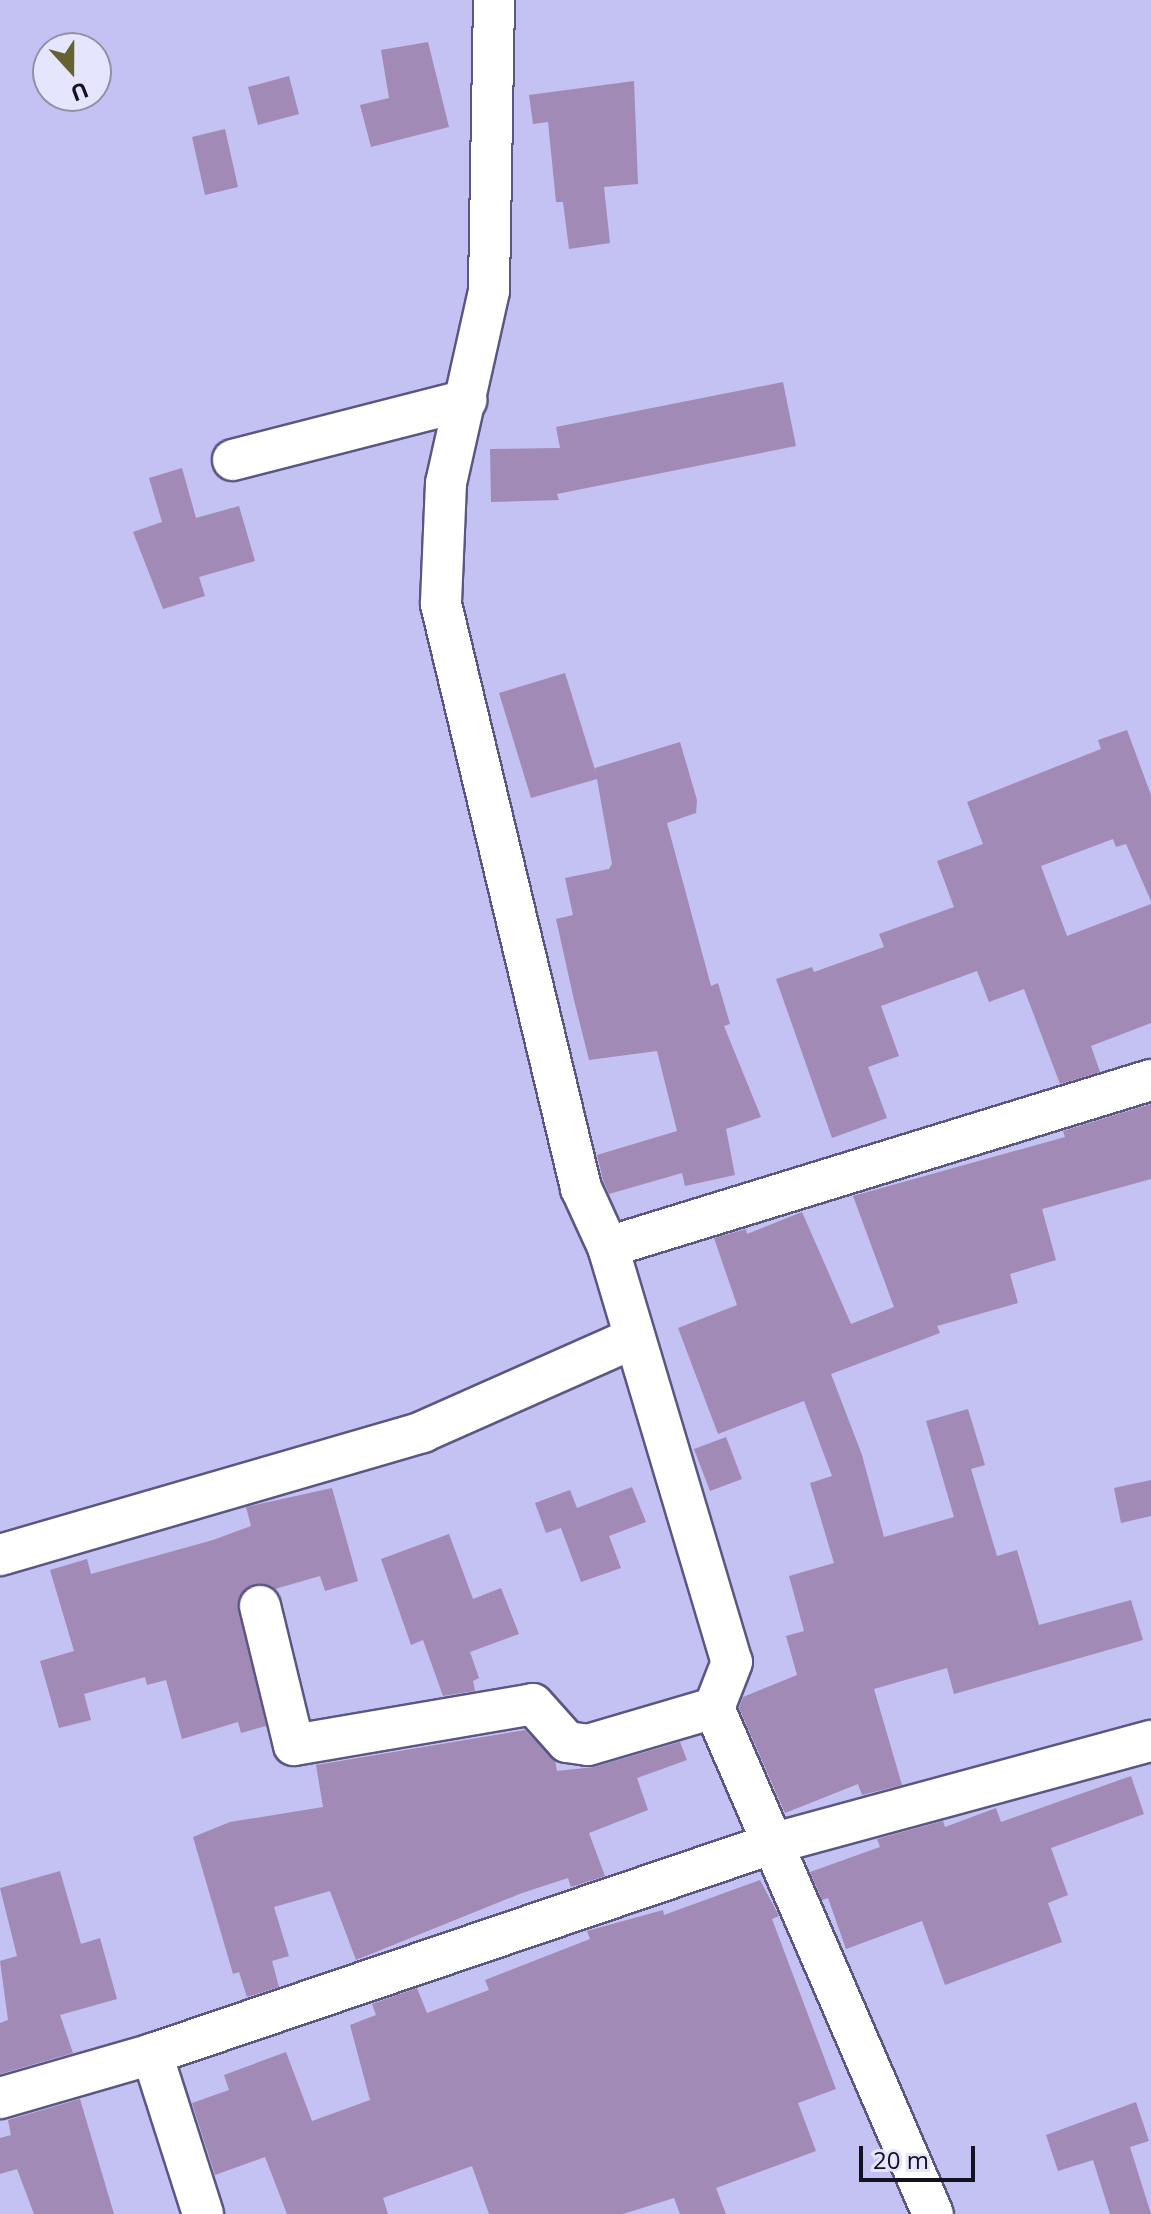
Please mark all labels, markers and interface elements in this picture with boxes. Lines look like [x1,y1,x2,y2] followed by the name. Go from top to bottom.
[32,32,112,112] north arrow
[67,76,93,110] text: U
[863,2130,979,2180] scale bar
[873,2143,929,2176] text: 20 m

